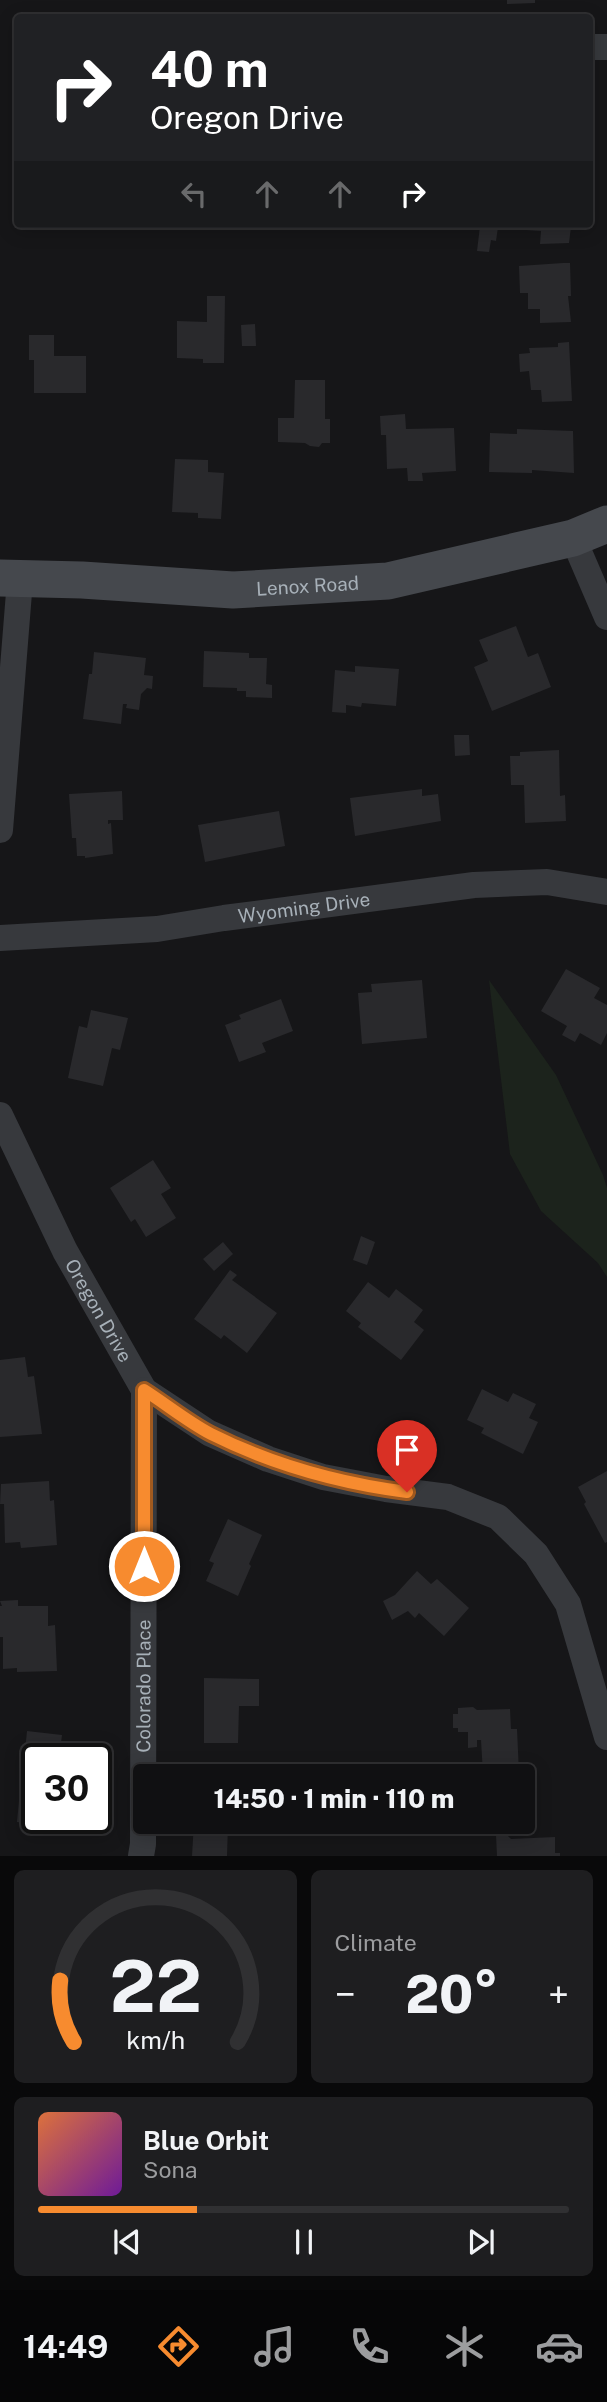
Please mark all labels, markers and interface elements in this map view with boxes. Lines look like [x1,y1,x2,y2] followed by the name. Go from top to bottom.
[150,40,269,98] text: 40 m
[35,42,126,133] icon: right
[150,99,344,136] text: Oregon Drive
[175,175,213,213] icon: left
[248,175,286,213] icon: ahead
[321,175,359,213] icon: ahead
[394,175,432,213] icon: right
[256,572,359,600] street label: Lenox Road
[237,888,372,927] street label: Wyoming Drive
[61,1255,137,1366] street label: Oregon Drive
[377,1420,437,1492] pin
[388,1431,426,1469] icon: arrive
[107,1529,181,1603] position arrow
[132,1619,154,1753] street label: Colorado Place
[21,1743,112,1834] speed limit sign: 30
[214,1783,454,1814] text: 14:50 · 1 min · 110 m
[335,1929,417,1956] text: Climate
[109,1944,201,2029] text: 22
[405,1964,498,2025] text: 20°
[335,1972,356,2017] text: −
[548,1972,569,2017] text: +
[126,2025,185,2055] text: km/h
[143,2125,269,2156] text: Blue Orbit
[143,2156,197,2183] text: Sona
[108,2223,146,2261] icon: previous
[285,2223,323,2261] icon: pause
[462,2223,500,2261] icon: next
[154,2322,203,2371] icon: directions
[250,2322,299,2371] icon: music
[345,2322,394,2371] icon: phone
[440,2322,489,2371] icon: climate
[535,2322,584,2371] icon: car
[23,2328,108,2365] text: 14:49

